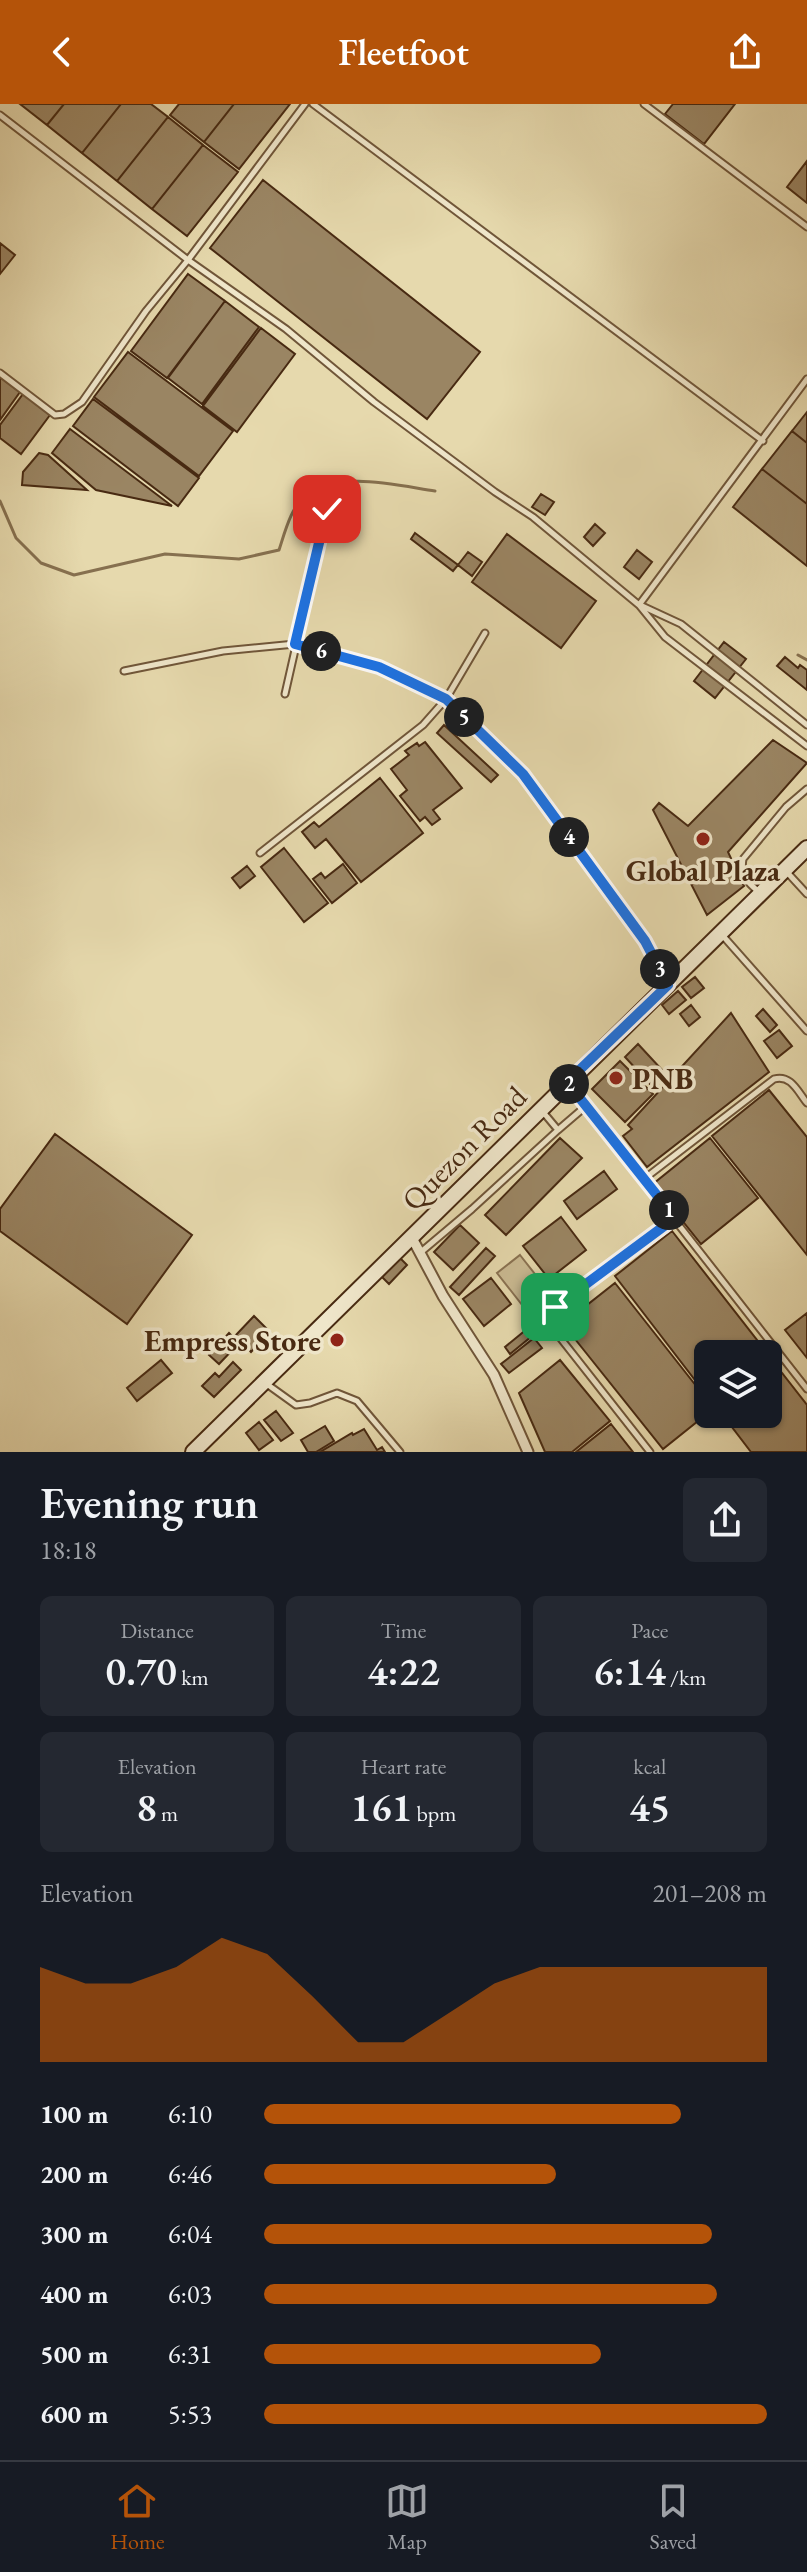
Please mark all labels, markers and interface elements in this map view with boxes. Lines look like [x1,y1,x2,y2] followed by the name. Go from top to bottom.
[338,29,469,76] text: Fleetfoot
[40,30,84,74] icon: back
[723,30,767,74] icon: share
[293,475,361,543] pin
[305,487,349,531] icon: check
[301,631,341,671] pin: 6
[315,636,327,665] text: 6
[444,697,484,737] pin: 5
[458,702,470,731] text: 5
[549,817,589,857] pin: 4
[563,822,575,851] text: 4
[694,830,712,848] marker: Global Plaza
[626,851,781,890] place label: Global Plaza
[640,949,680,989] pin: 3
[654,954,666,983] text: 3
[632,1059,693,1098] place label: PNB
[549,1064,589,1104] pin: 2
[563,1069,575,1098] text: 2
[607,1069,625,1087] marker: PNB
[393,1077,535,1219] street label: Quezon Road
[649,1190,689,1230] pin: 1
[663,1195,675,1224] text: 1
[521,1273,589,1341] pin
[533,1285,577,1329] icon: arrive
[144,1321,321,1360] place label: Empress Store
[328,1331,346,1349] marker: Empress Store
[694,1340,782,1428] map controls
[694,1340,782,1428] button: layers
[40,1474,259,1531] text: Evening run
[683,1478,767,1562] button: share
[40,1533,96,1567] text: 18:18
[120,1616,194,1645] text: Distance
[381,1616,426,1645] text: Time
[631,1616,668,1645] text: Pace
[106,1645,177,1697] text: 0.70
[367,1645,440,1697] text: 4:22
[593,1645,666,1697] text: 6:14
[177,1663,209,1692] text: km
[666,1663,706,1692] text: /km
[118,1752,197,1781] text: Elevation
[361,1752,446,1781] text: Heart rate
[633,1752,666,1781] text: kcal
[136,1781,157,1833] text: 8
[351,1781,412,1833] text: 161
[629,1781,670,1833] text: 45
[157,1799,178,1828] text: m
[412,1799,456,1828] text: bpm
[40,1876,134,1910] text: Elevation
[652,1876,767,1910] text: 201–208 m
[40,2097,108,2131] text: 100 m
[168,2097,212,2131] text: 6:10
[40,2157,108,2191] text: 200 m
[168,2157,212,2191] text: 6:46
[40,2217,108,2251] text: 300 m
[168,2217,212,2251] text: 6:04
[40,2277,108,2311] text: 400 m
[168,2277,212,2311] text: 6:03
[40,2337,108,2371] text: 500 m
[168,2337,212,2371] text: 6:31
[40,2397,108,2431] text: 600 m
[168,2397,212,2431] text: 5:53
[110,2479,165,2556] tab: Home
[385,2479,429,2556] tab: Map
[650,2479,697,2556] tab: Saved

